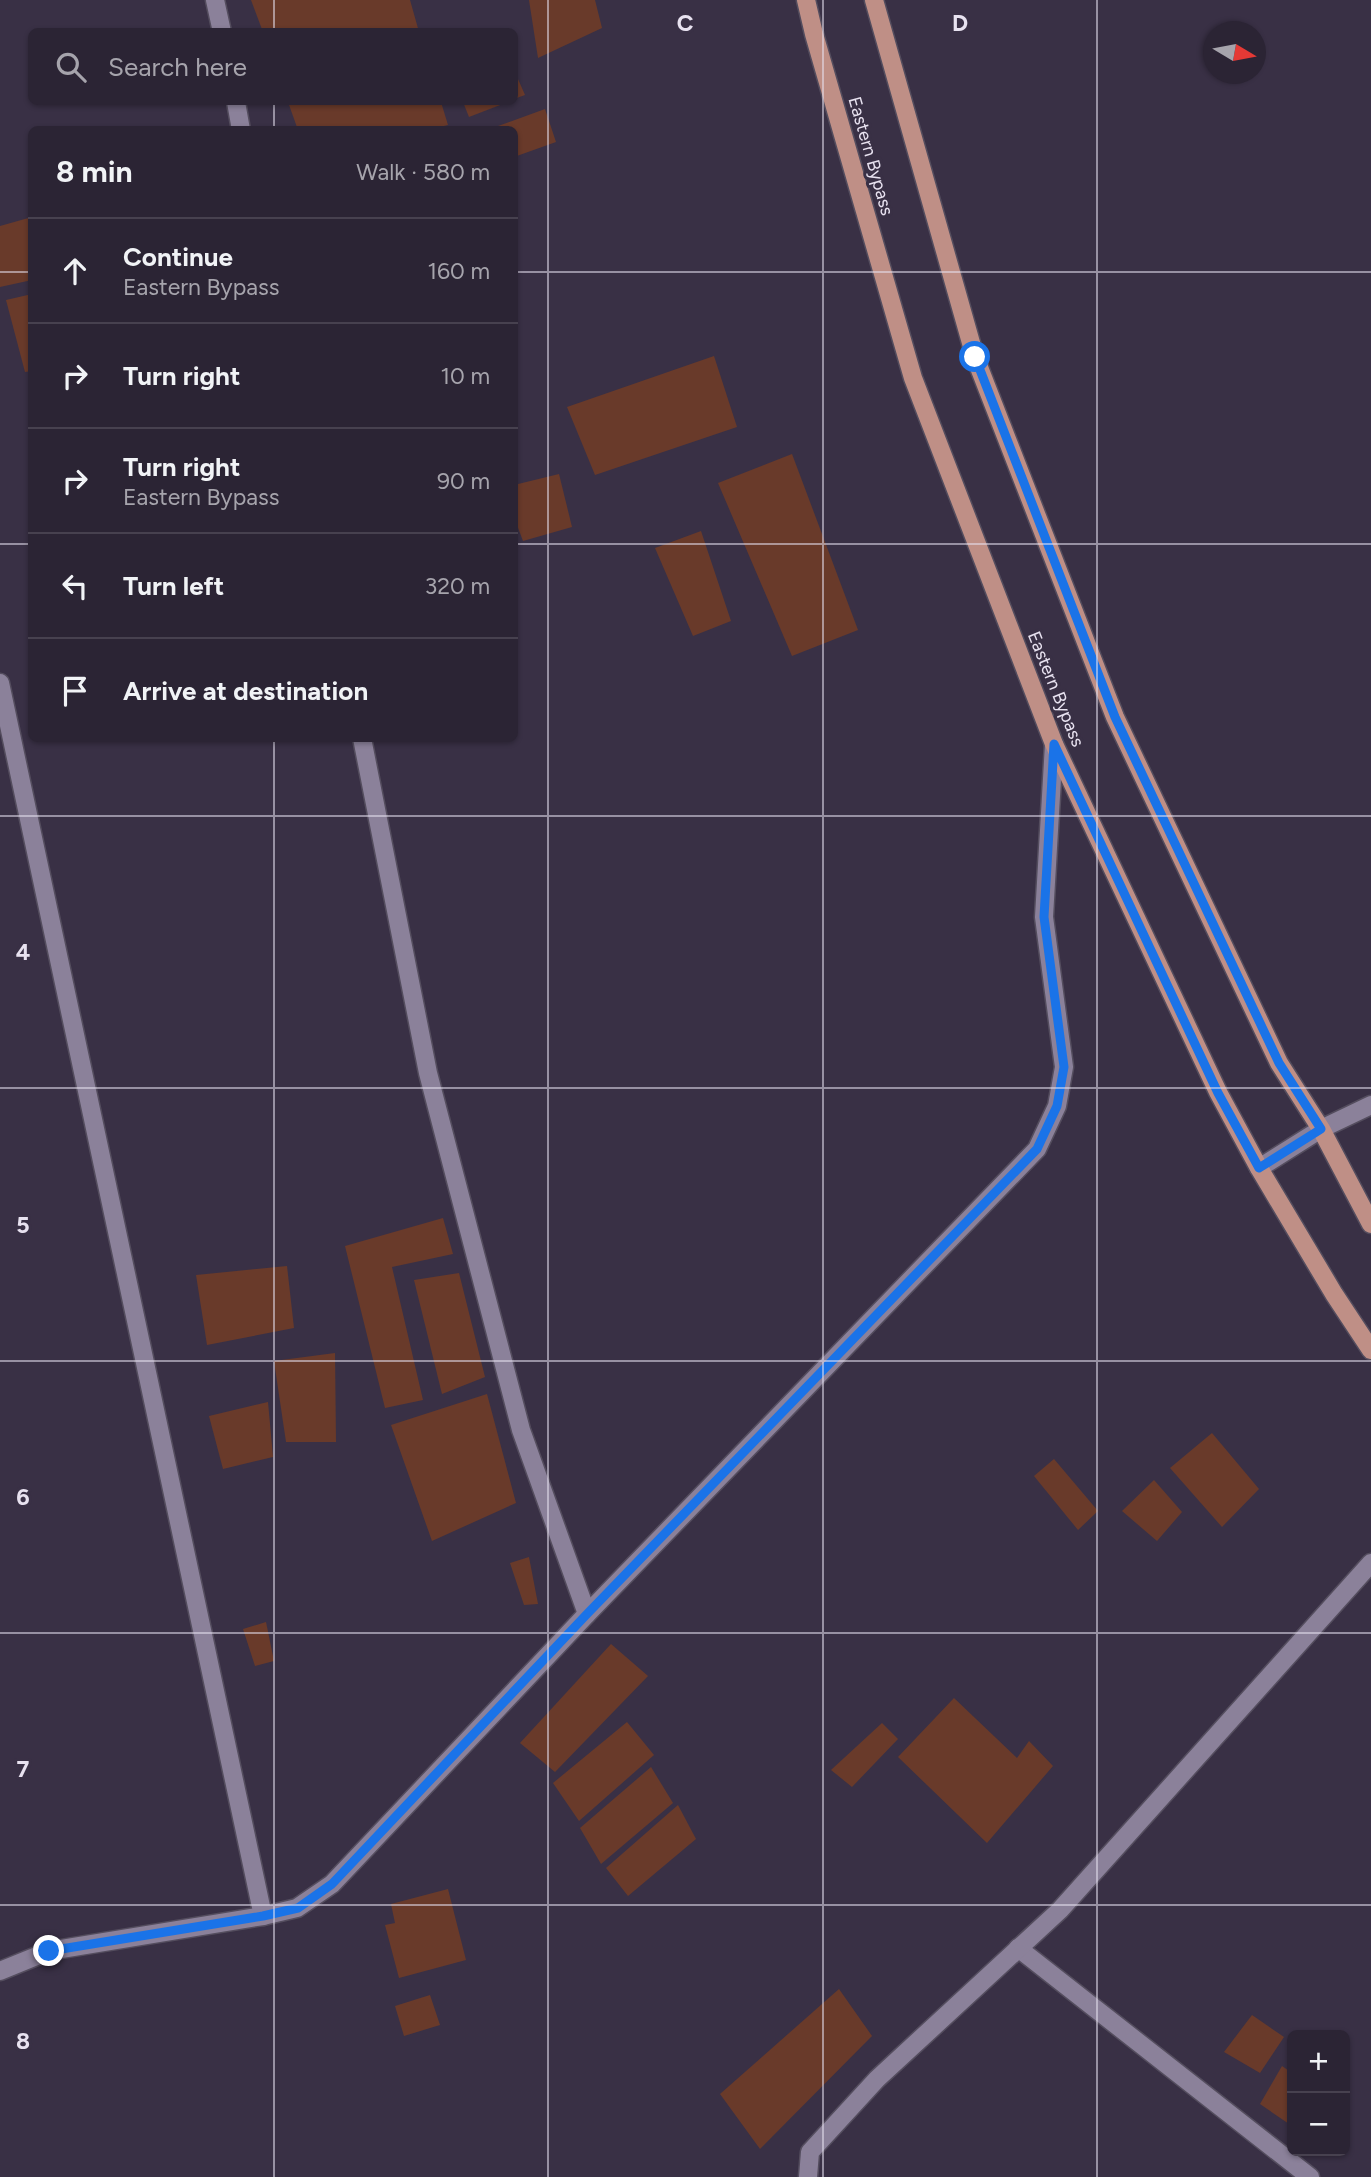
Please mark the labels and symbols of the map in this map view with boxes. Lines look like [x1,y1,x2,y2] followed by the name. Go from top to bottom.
[677,9,694,37] text: C
[952,9,968,37] text: D
[1203,21,1266,84] north arrow
[844,94,898,218] street label: Eastern Bypass
[959,341,990,372] route start
[1023,628,1089,750] street label: Eastern Bypass
[16,938,30,966] text: 4
[16,1211,30,1239] text: 5
[16,1483,30,1511] text: 6
[17,1755,30,1783] text: 7
[33,1935,64,1966] route end
[16,2027,30,2055] text: 8

